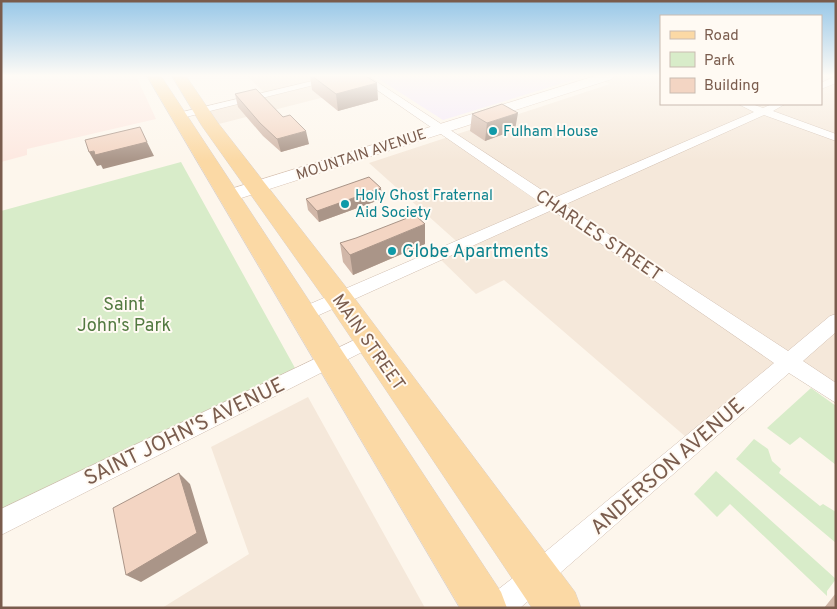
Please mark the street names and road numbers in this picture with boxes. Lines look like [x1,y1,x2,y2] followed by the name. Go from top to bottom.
[294,125,429,185] street label: MOUNTAIN AVENUE
[530,185,666,287] street label: CHARLES STREET
[326,290,410,396] street label: MAIN STREET
[80,372,289,493] street label: SAINT JOHN'S AVENUE
[585,393,751,542] street label: ANDERSON AVENUE

